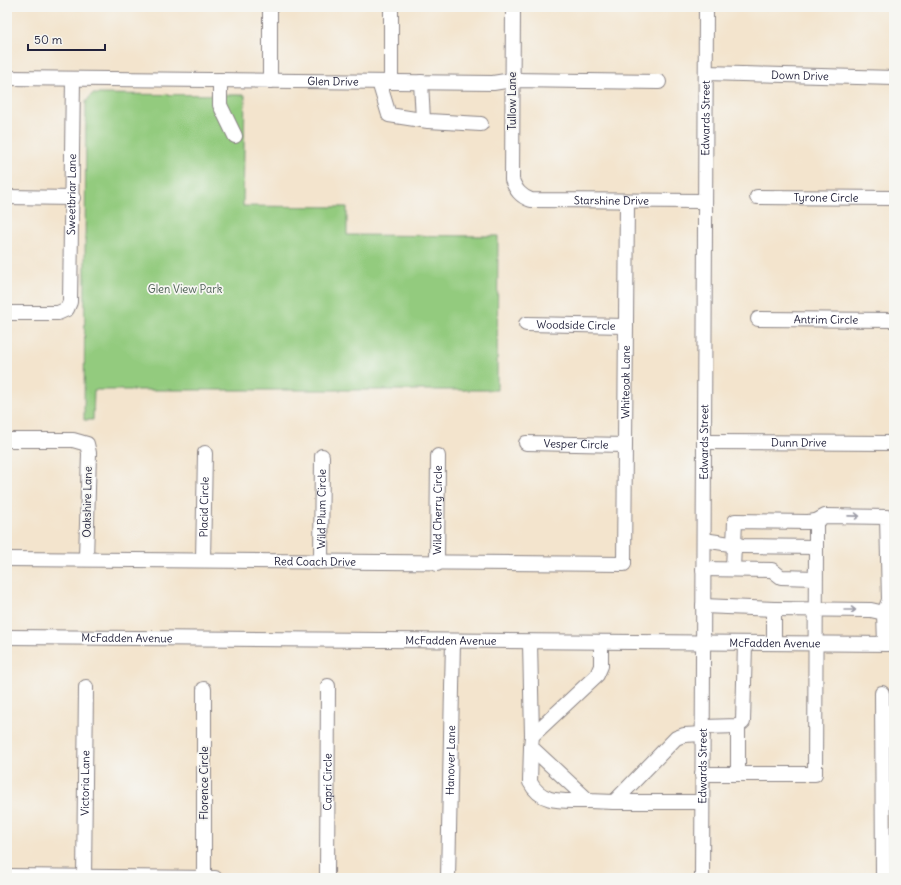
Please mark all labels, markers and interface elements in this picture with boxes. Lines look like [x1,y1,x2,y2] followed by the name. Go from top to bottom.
[28,26,105,52] scale bar
[34,32,63,47] text: 50 m
[771,68,829,83] street label: Down Drive
[505,72,519,130] street label: Tullow Lane
[307,74,359,89] street label: Glen Drive
[698,80,713,156] street label: Edwards Street
[64,154,79,235] street label: Sweetbriar Lane
[794,190,859,205] street label: Tyrone Circle
[574,193,649,208] street label: Starshine Drive
[148,282,223,296] park label: Glen View Park
[794,312,858,327] street label: Antrim Circle
[536,317,616,333] street label: Woodside Circle
[618,345,633,419] street label: Whiteoak Lane
[697,404,711,480] street label: Edwards Street
[771,435,827,450] street label: Dunn Drive
[543,436,609,452] street label: Vesper Circle
[430,465,445,555] street label: Wild Cherry Circle
[79,466,95,538] street label: Oakshire Lane
[314,469,329,549] street label: Wild Plum Circle
[196,477,212,537] street label: Placid Circle
[847,512,860,520] one-way arrow
[274,554,356,569] street label: Red Coach Drive
[843,606,856,614] one-way arrow
[81,631,173,645] street label: McFadden Avenue
[405,633,497,648] street label: McFadden Avenue
[729,636,821,650] street label: McFadden Avenue
[443,725,458,795] street label: Hanover Lane
[695,728,710,804] street label: Edwards Street
[197,746,211,820] street label: Florence Circle
[78,750,92,816] street label: Victoria Lane
[320,753,335,811] street label: Capri Circle

